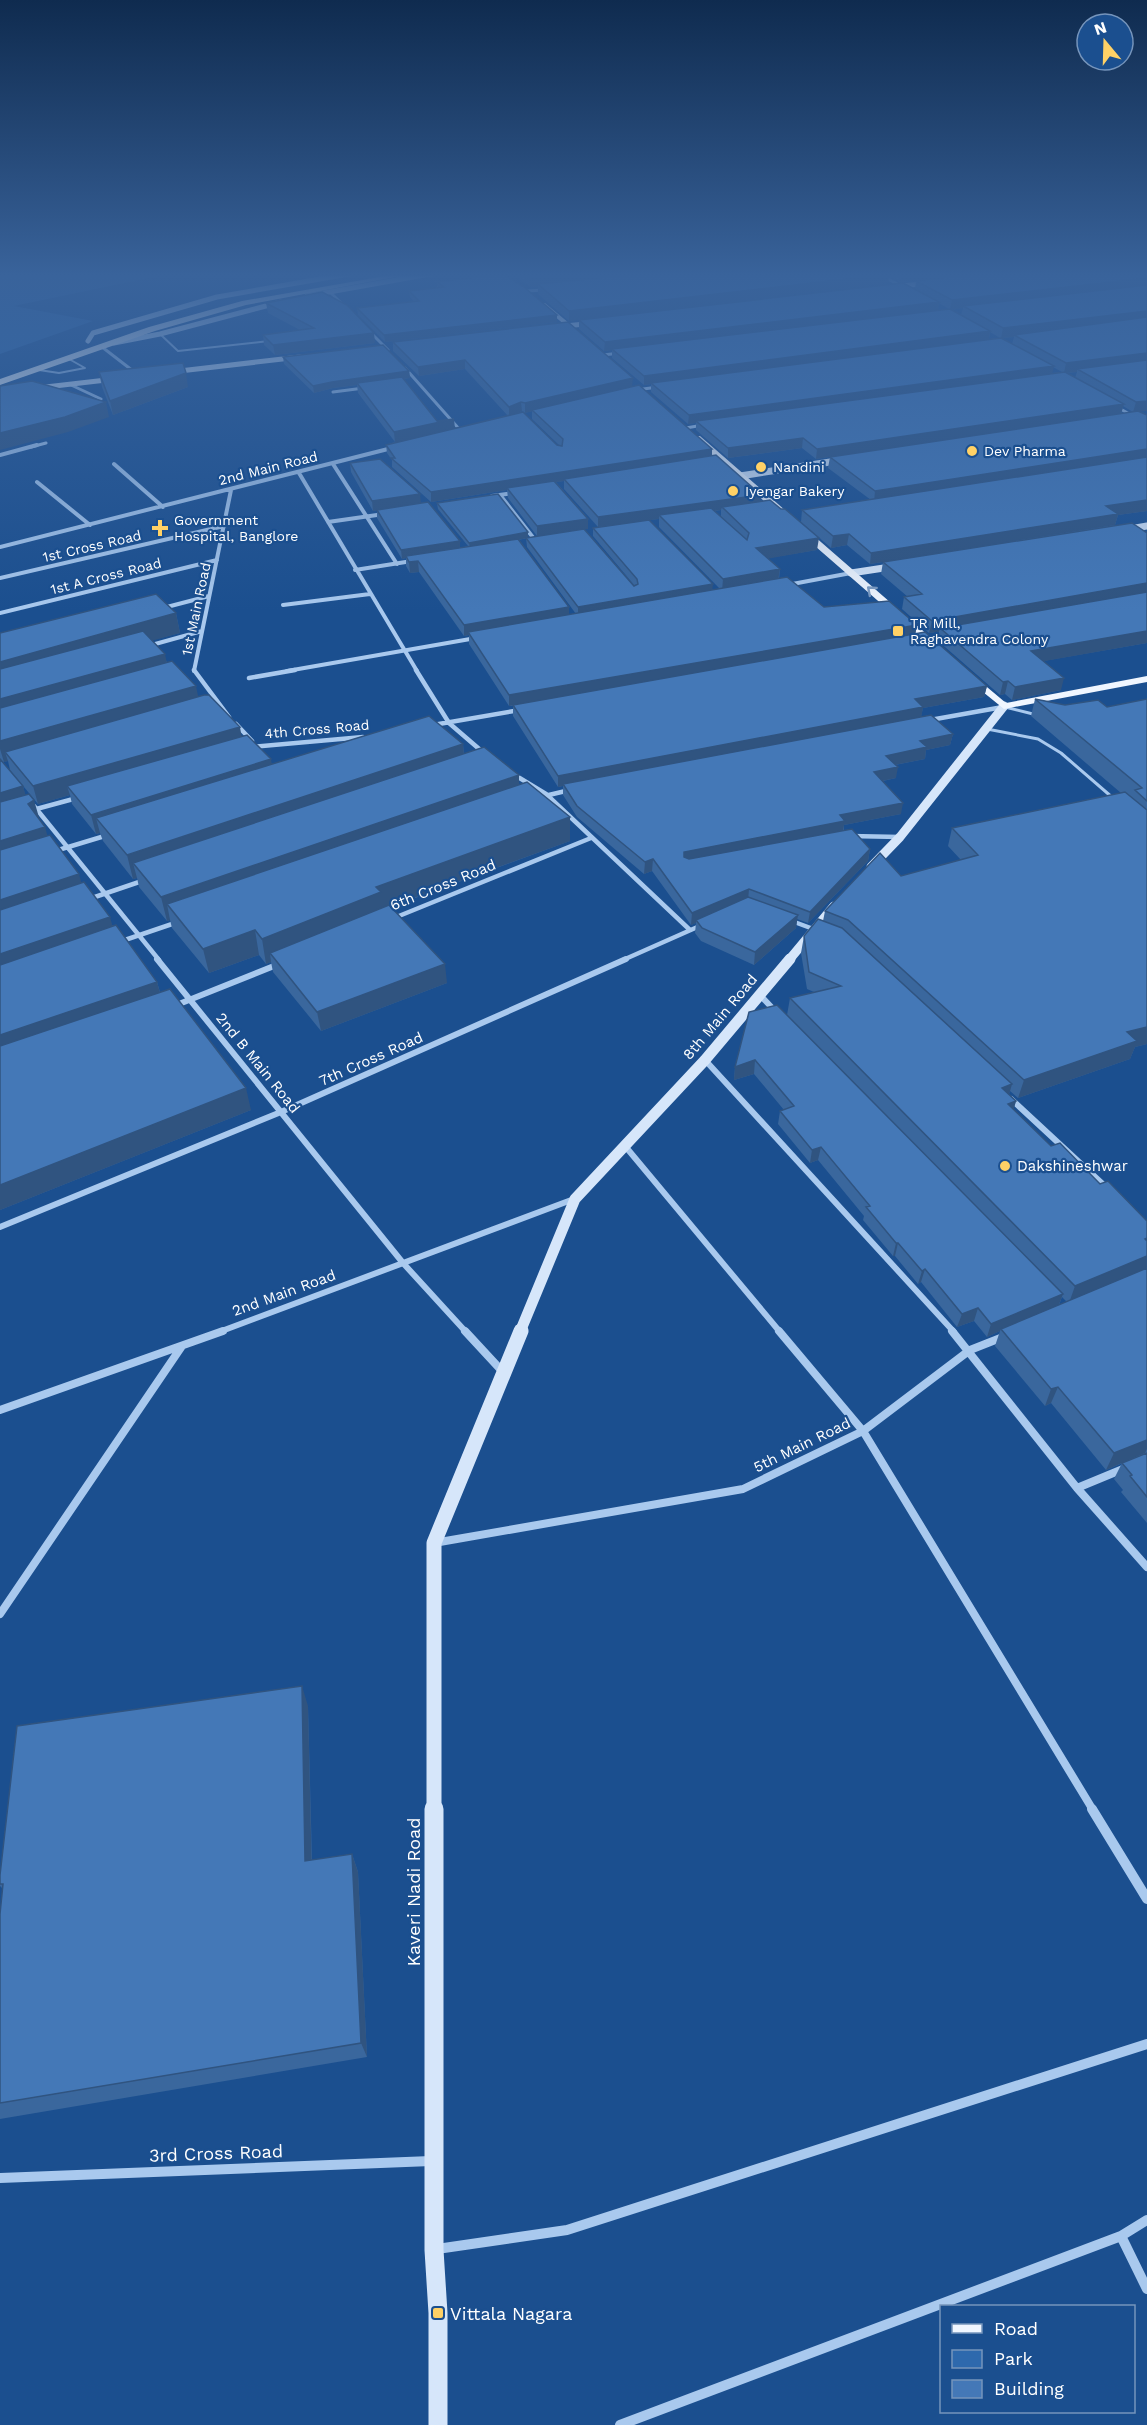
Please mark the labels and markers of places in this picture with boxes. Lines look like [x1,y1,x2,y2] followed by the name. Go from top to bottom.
[984,443,1066,459] place label: Dev Pharma
[965,444,979,458] marker: Dev Pharma
[773,459,825,475] place label: Nandini
[754,460,768,474] marker: Nandini
[745,483,845,499] place label: Iyengar Bakery
[726,484,740,498] marker: Iyengar Bakery
[174,512,298,544] place label: Government Hospital, Banglore
[151,519,169,537] marker: Government Hospital, Banglore
[910,615,1049,647] place label: TR Mill, Raghavendra Colony
[891,624,905,638] marker: TR Mill, Raghavendra Colony
[1017,1157,1128,1175] place label: Dakshineshwar
[998,1159,1012,1173] marker: Dakshineshwar
[450,2303,572,2324] place label: Vittala Nagara
[431,2306,445,2320] marker: Vittala Nagara

